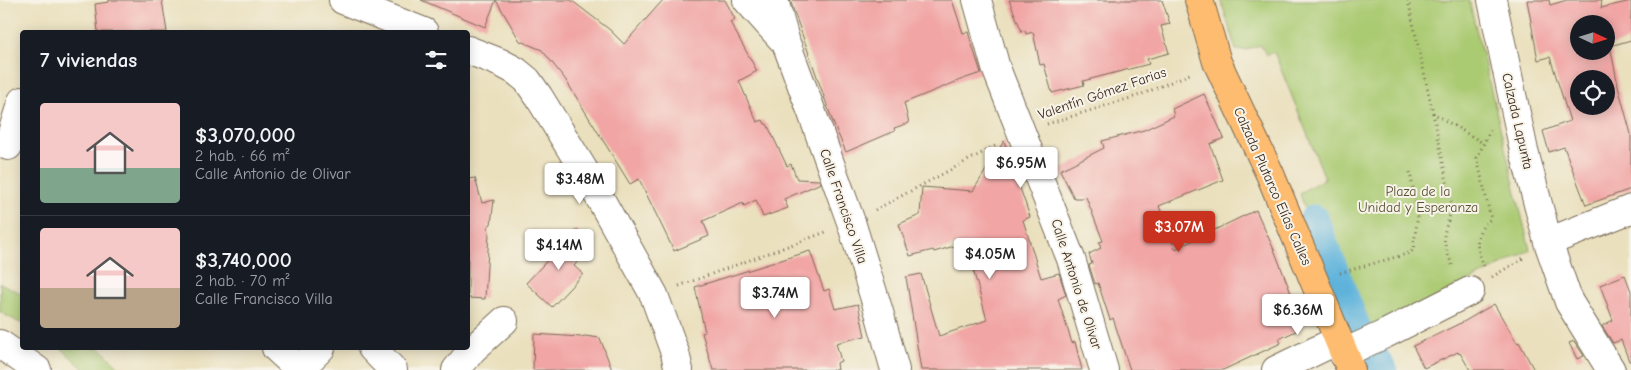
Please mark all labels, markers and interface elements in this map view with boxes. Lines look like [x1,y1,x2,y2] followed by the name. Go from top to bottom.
[1570,15,1615,60] north arrow
[1570,15,1615,115] map controls
[422,46,450,74] icon: filters
[40,48,137,72] text: 7 viviendas
[1036,63,1169,123] street label: Valentín Gómez Farias
[1570,70,1615,115] button: locate
[1498,71,1537,171] street label: Calzada Lapunta
[1230,105,1315,268] street label: Calzada Plutarco Elías Calles
[80,123,140,183] icon: home
[195,123,296,147] text: $3,070,000
[816,146,871,266] street label: Calle Francisco Villa
[980,146,1062,189] pin: $6.95M
[195,147,290,165] text: 2 hab. · 66 m²
[996,154,1046,172] text: $6.95M
[539,162,621,205] pin: $3.48M
[195,165,351,183] text: Calle Antonio de Olivar
[555,170,605,188] text: $3.48M
[1358,183,1478,216] park label: Plaza de la Unidad y Esperanza
[1138,210,1220,253] pin: $3.07M
[1047,217,1106,352] street label: Calle Antonio de Olivar
[1154,218,1204,236] text: $3.07M
[518,228,600,271] pin: $4.14M
[536,236,582,254] text: $4.14M
[949,238,1031,280] pin: $4.05M
[965,245,1015,263] text: $4.05M
[80,248,140,308] icon: home
[195,248,292,272] text: $3,740,000
[195,272,290,290] text: 2 hab. · 70 m²
[734,276,816,319] pin: $3.74M
[752,284,798,302] text: $3.74M
[195,290,333,308] text: Calle Francisco Villa
[1257,294,1339,336] pin: $6.36M
[1273,301,1323,319] text: $6.36M

